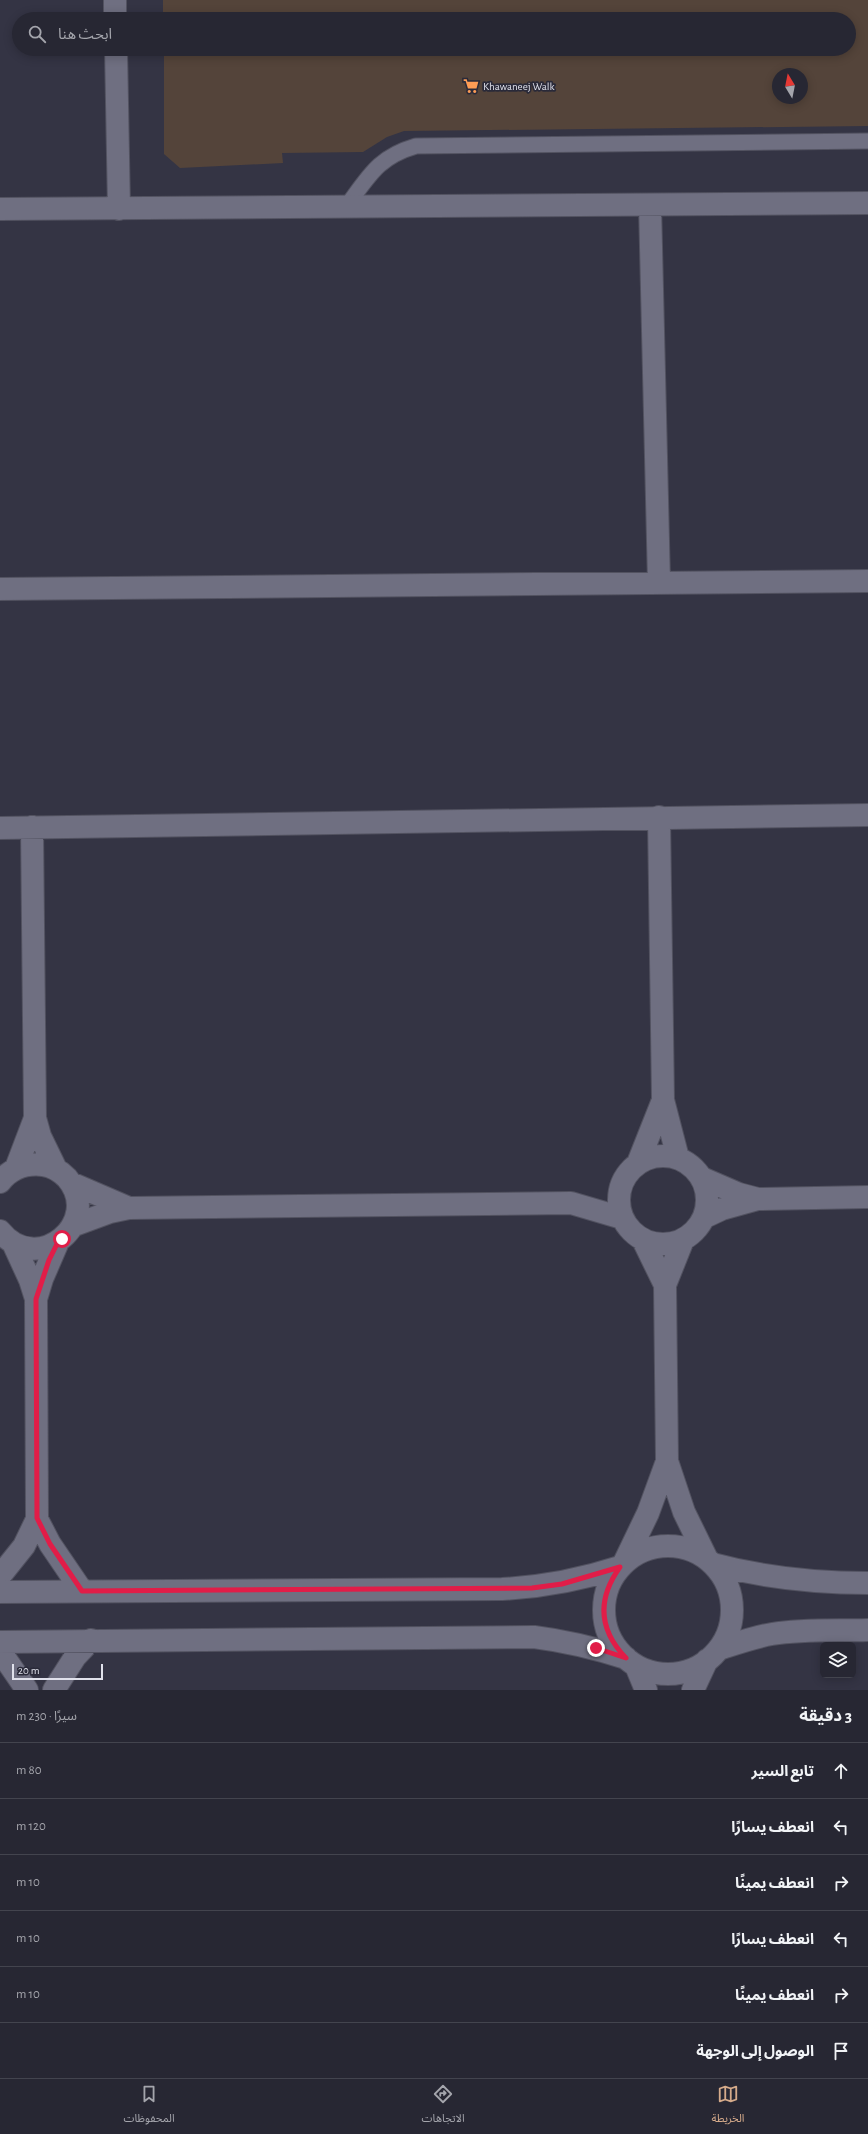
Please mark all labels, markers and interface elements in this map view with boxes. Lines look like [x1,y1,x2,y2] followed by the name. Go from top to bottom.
[12,12,856,56] search box
[26,23,48,45] icon: search
[58,27,112,42] text: ابحث هنا
[772,68,808,104] north arrow
[462,77,480,95] supermarket icon: Khawaneej Walk
[483,81,554,92] place label: Khawaneej Walk
[53,1230,71,1248] route start
[587,1639,605,1657] route end
[820,1642,856,1678] map controls
[820,1642,856,1678] button: layers
[12,1662,103,1681] scale bar
[18,1665,39,1676] text: 20 m
[799,1707,852,1724] text: 3 دقيقة
[16,1710,77,1723] text: سيرًا · 230 m
[830,1760,852,1782] icon: ahead
[16,1764,42,1777] text: 80 m
[752,1764,814,1779] text: تابع السير
[830,1816,852,1838] icon: left
[16,1820,46,1833] text: 120 m
[731,1820,814,1835] text: انعطف يسارًا
[830,1872,852,1894] icon: right
[16,1876,40,1889] text: 10 m
[735,1876,814,1891] text: انعطف يمينًا
[830,1928,852,1950] icon: left
[16,1932,40,1945] text: 10 m
[731,1932,814,1947] text: انعطف يسارًا
[830,1984,852,2006] icon: right
[16,1988,40,2001] text: 10 m
[735,1988,814,2003] text: انعطف يمينًا
[830,2040,852,2062] icon: arrive
[696,2044,814,2059] text: الوصول إلى الوجهة
[124,2083,175,2130] tab: المحفوظات
[422,2083,465,2130] tab: الاتجاهات
[712,2083,745,2130] tab: الخريطة

